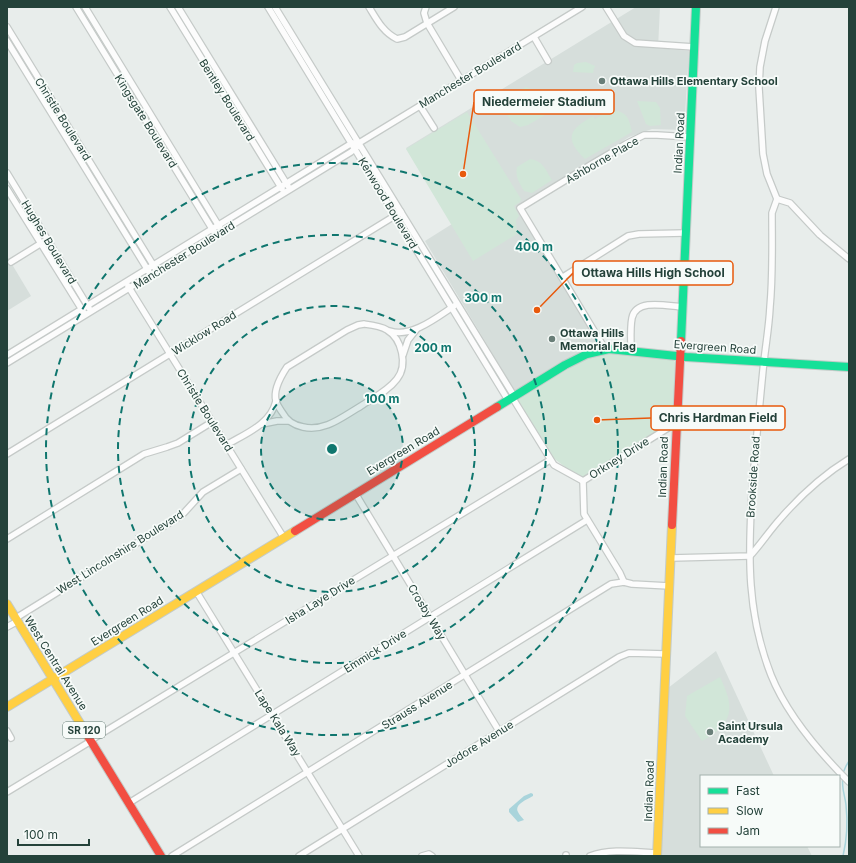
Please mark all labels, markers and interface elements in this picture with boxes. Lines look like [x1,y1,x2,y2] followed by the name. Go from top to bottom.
[416,39,524,111] street label: Manchester Boulevard
[196,56,258,144] street label: Bentley Boulevard
[112,72,180,170] street label: Kingsgate Boulevard
[610,74,778,88] place label: Ottawa Hills Elementary School
[32,75,94,163] street label: Christie Boulevard
[597,76,607,86] marker: Ottawa Hills Elementary School
[474,90,614,114] callout: Niedermeier Stadium
[482,94,606,109] text: Niedermeier Stadium
[670,112,688,174] street label: Indian Road
[563,133,641,187] street label: Ashborne Place
[355,155,421,251] street label: Kenwood Boulevard
[18,198,80,286] street label: Hughes Boulevard
[131,218,237,292] street label: Manchester Boulevard
[515,239,553,254] text: 400 m
[573,261,733,285] callout: Ottawa Hills High School
[581,265,725,280] text: Ottawa Hills High School
[464,290,502,305] text: 300 m
[169,308,239,358] street label: Wicklow Road
[560,326,636,353] place label: Ottawa Hills Memorial Flag
[547,334,557,344] marker: Ottawa Hills Memorial Flag
[673,337,757,357] street label: Evergreen Road
[414,340,452,355] text: 200 m
[174,366,236,454] street label: Christie Boulevard
[364,391,400,406] text: 100 m
[651,406,785,430] callout: Chris Hardman Field
[659,410,777,425] text: Chris Hardman Field
[364,424,442,478] street label: Evergreen Road
[586,434,652,482] street label: Orkney Drive
[655,436,671,498] street label: Indian Road
[743,436,763,518] street label: Brookside Road
[325,442,339,456] centre of rings
[54,507,186,597] street label: West Lincolnshire Boulevard
[283,573,357,627] street label: Isha Laye Drive
[405,582,449,642] street label: Crosby Way
[88,593,166,649] street label: Evergreen Road
[21,613,91,713] street label: West Central Avenue
[341,626,409,676] street label: Emmick Drive
[379,678,455,732] street label: Strauss Avenue
[252,687,304,759] street label: Lape Kala Way
[442,717,516,771] street label: Jodore Avenue
[718,719,783,746] place label: Saint Ursula Academy
[63,722,105,738] road number: SR 120
[705,727,715,737] marker: Saint Ursula Academy
[641,760,657,822] street label: Indian Road
[700,775,840,847] legend
[736,783,760,798] text: Fast
[736,803,764,818] text: Slow
[18,821,89,847] scale bar
[736,823,760,838] text: Jam
[24,827,58,842] text: 100 m

